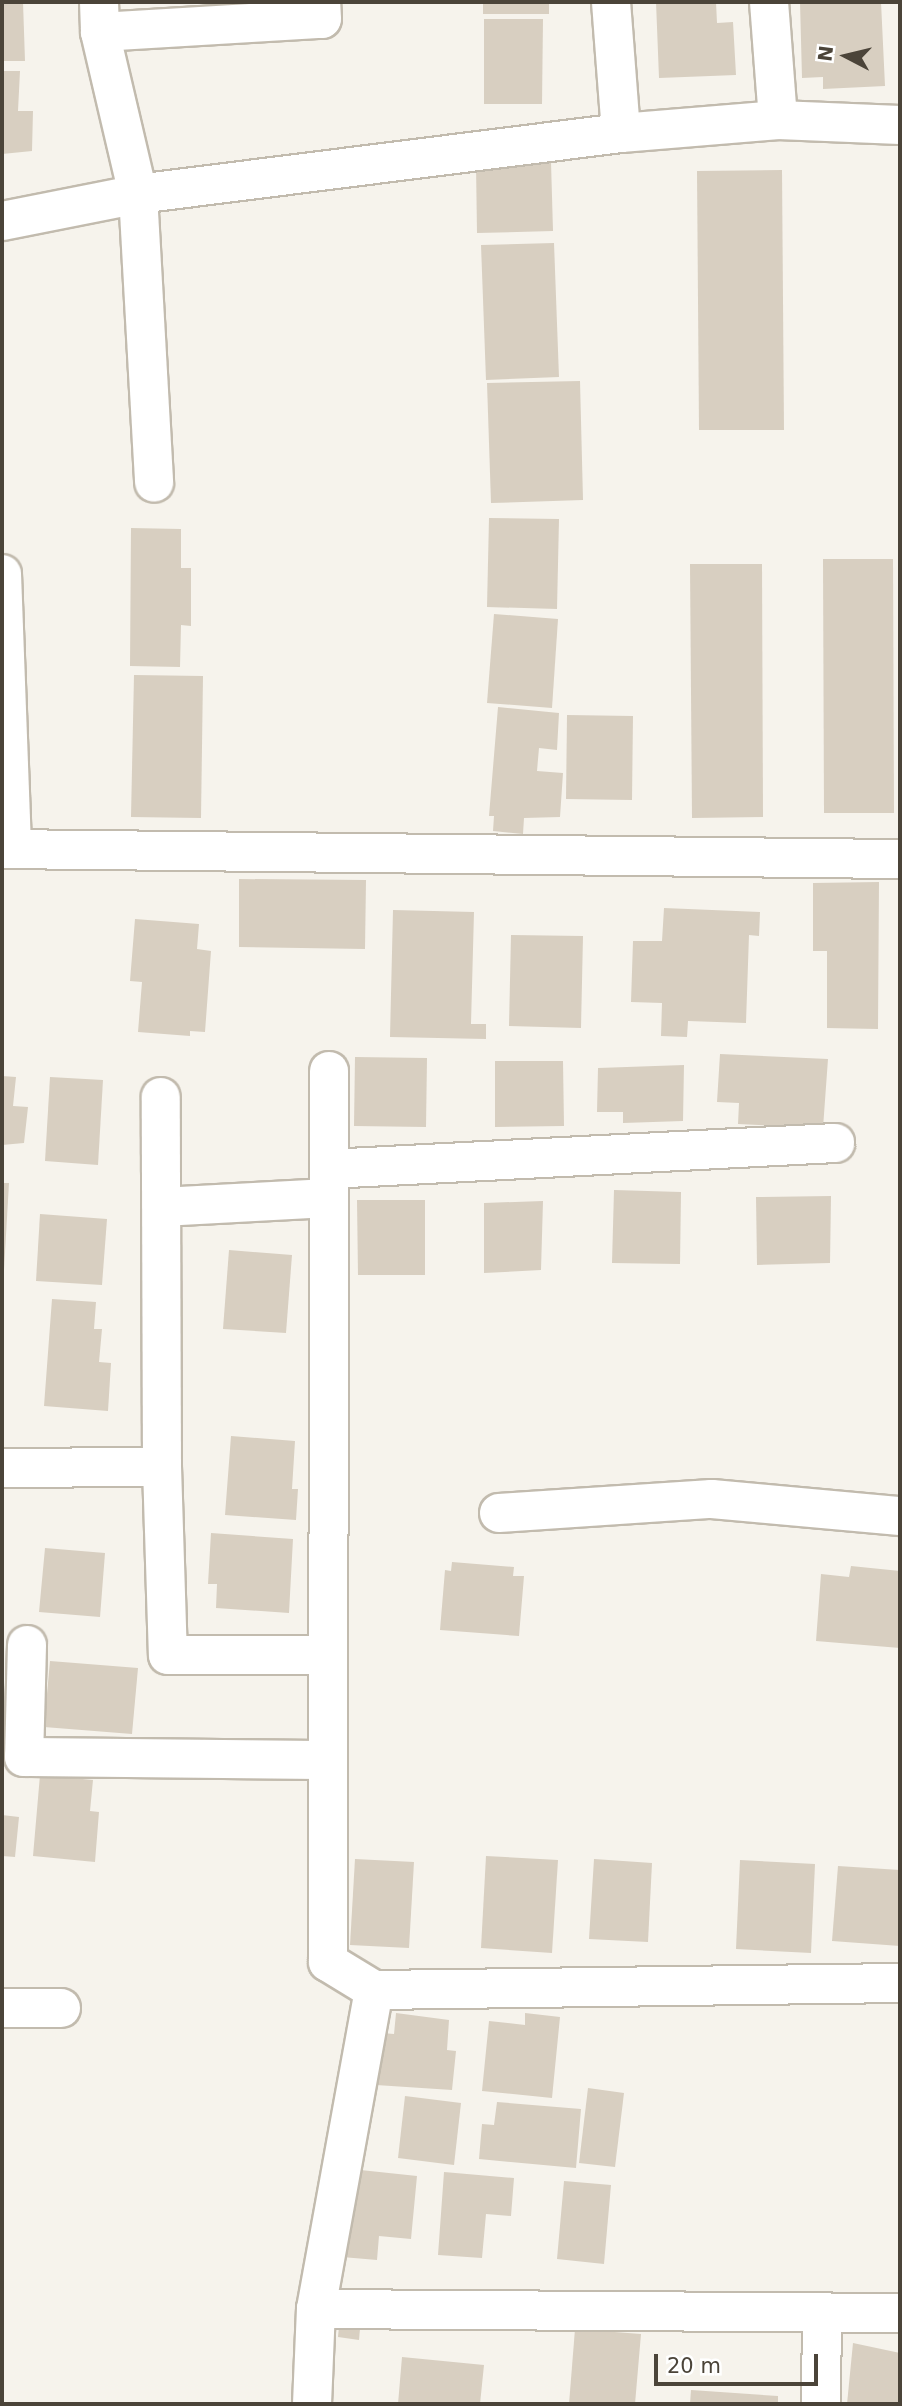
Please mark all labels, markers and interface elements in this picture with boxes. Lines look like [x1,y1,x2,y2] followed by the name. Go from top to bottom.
[811,21,881,91] north arrow
[813,44,837,63] text: N
[657,2340,822,2384] scale bar
[667,2354,721,2378] text: 20 m

